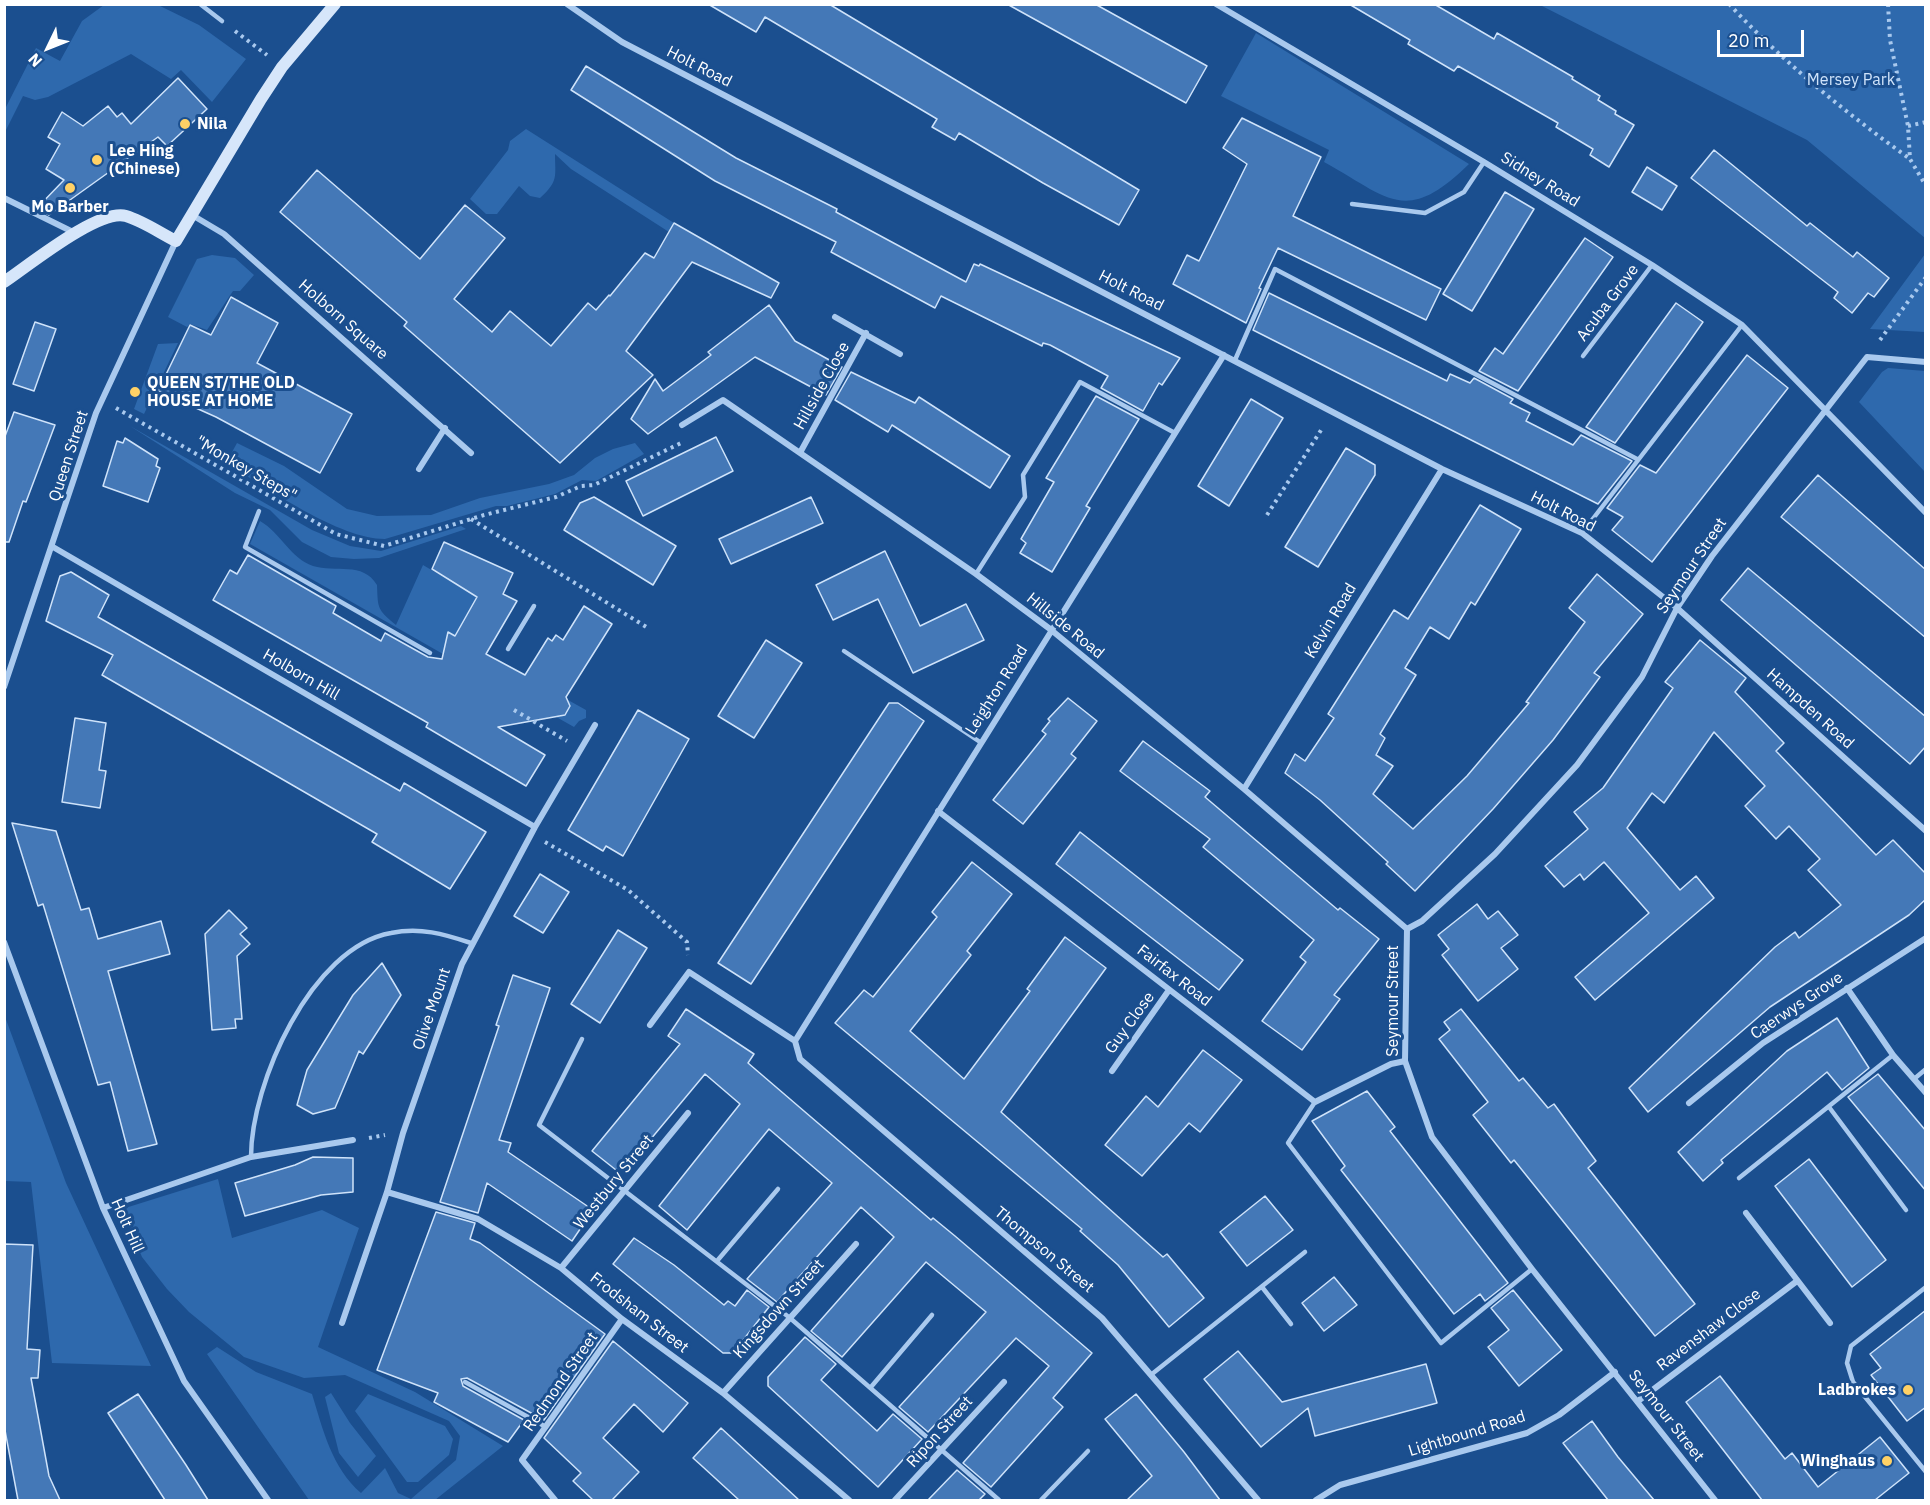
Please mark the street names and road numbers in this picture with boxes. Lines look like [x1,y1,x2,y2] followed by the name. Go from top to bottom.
[663,42,735,92] street label: Holt Road
[1497,148,1583,212] street label: Sidney Road
[1573,261,1643,345] street label: Acuba Grove
[1095,266,1167,316] street label: Holt Road
[294,276,392,364] street label: Holborn Square
[790,339,854,433] street label: Hillside Close
[45,408,93,504] street label: Queen Street
[192,432,300,506] street label: "Monkey Steps"
[1527,487,1599,537] street label: Holt Road
[1653,514,1731,618] street label: Seymour Street
[1301,580,1361,662] street label: Kelvin Road
[1022,589,1108,663] street label: Hillside Road
[962,642,1032,738] street label: Leighton Road
[259,645,343,705] street label: Holborn Hill
[1762,665,1858,753] street label: Hampden Road
[1133,941,1215,1011] street label: Fairfax Road
[1383,945,1403,1057] street label: Seymour Street
[409,965,455,1053] street label: Olive Mount
[1747,968,1847,1044] street label: Caerwys Grove
[1101,988,1159,1058] street label: Guy Close
[570,1131,658,1233] street label: Westbury Street
[106,1196,148,1256] street label: Holt Hill
[990,1203,1098,1297] street label: Thompson Street
[729,1256,829,1362] street label: Kingsdown Street
[586,1269,692,1357] street label: Frodsham Street
[1653,1285,1765,1375] street label: Ravenshaw Close
[520,1329,602,1435] street label: Redmond Street
[1624,1366,1708,1466] street label: Seymour Street
[903,1392,977,1472] street label: Ripon Street
[1406,1407,1528,1461] street label: Lightbound Road

